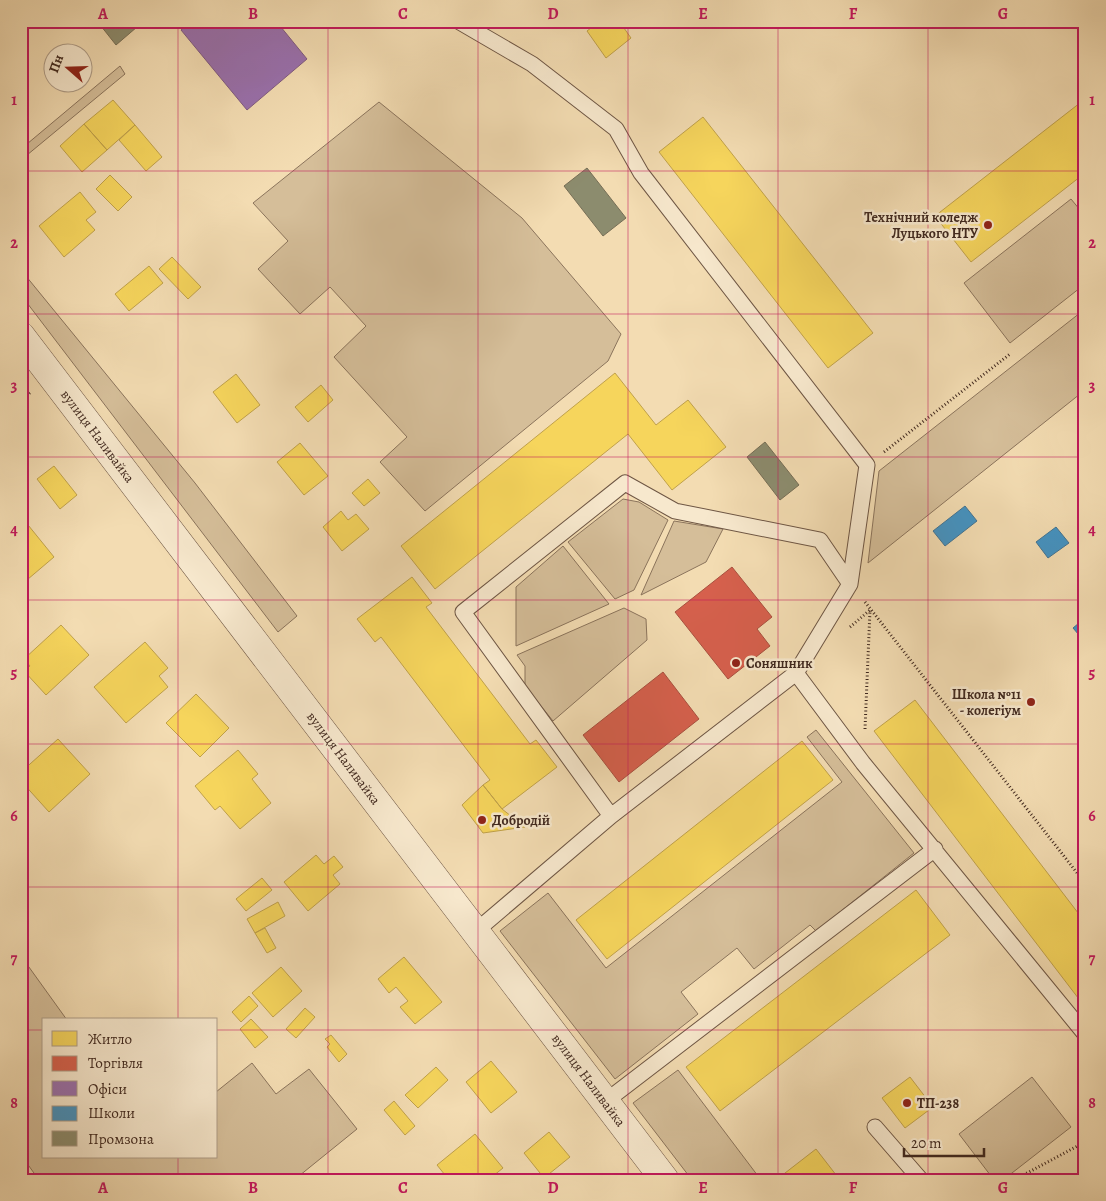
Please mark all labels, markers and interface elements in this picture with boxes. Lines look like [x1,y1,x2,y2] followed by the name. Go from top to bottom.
[97,3,109,25] text: A
[248,3,258,25] text: B
[398,3,408,25] text: C
[547,3,559,25] text: D
[698,3,708,25] text: E
[849,3,858,25] text: F
[998,3,1008,25] text: G
[42,42,92,92] north arrow
[44,52,68,76] text: Пн
[11,89,17,111] text: 1
[1089,89,1095,111] text: 1
[864,208,979,243] place label: Технічний коледж Луцького НТУ
[982,219,994,231] marker: Технічний коледж Луцького НТУ
[10,232,18,254] text: 2
[1088,232,1096,254] text: 2
[11,375,18,397] text: 3
[1089,375,1096,397] text: 3
[56,386,139,487] street label: вулиця Наливайка
[10,519,18,541] text: 4
[1088,519,1096,541] text: 4
[746,654,813,673] place label: Соняшник
[730,657,742,669] marker: Соняшник
[11,662,18,684] text: 5
[1089,662,1096,684] text: 5
[952,685,1022,720] place label: Школа №11 - колегіум
[1025,696,1037,708] marker: Школа №11 - колегіум
[302,708,385,809] street label: вулиця Наливайка
[10,805,18,827] text: 6
[1088,805,1096,827] text: 6
[492,811,550,830] place label: Добродій
[476,814,488,826] marker: Добродій
[11,948,18,970] text: 7
[1089,948,1096,970] text: 7
[42,1018,218,1158] legend
[88,1029,132,1049] text: Житло
[547,1030,630,1131] street label: вулиця Наливайка
[88,1053,143,1073] text: Торгівля
[88,1079,127,1099] text: Офіси
[10,1092,18,1114] text: 8
[1088,1092,1096,1114] text: 8
[917,1094,959,1113] place label: ТП-238
[901,1097,913,1109] marker: ТП-238
[88,1103,135,1123] text: Школи
[904,1126,984,1158] scale bar
[88,1129,154,1149] text: Промзона
[911,1133,942,1153] text: 20 m
[97,1177,109,1199] text: A
[248,1177,258,1199] text: B
[398,1177,408,1199] text: C
[547,1177,559,1199] text: D
[698,1177,708,1199] text: E
[849,1177,858,1199] text: F
[998,1177,1008,1199] text: G

